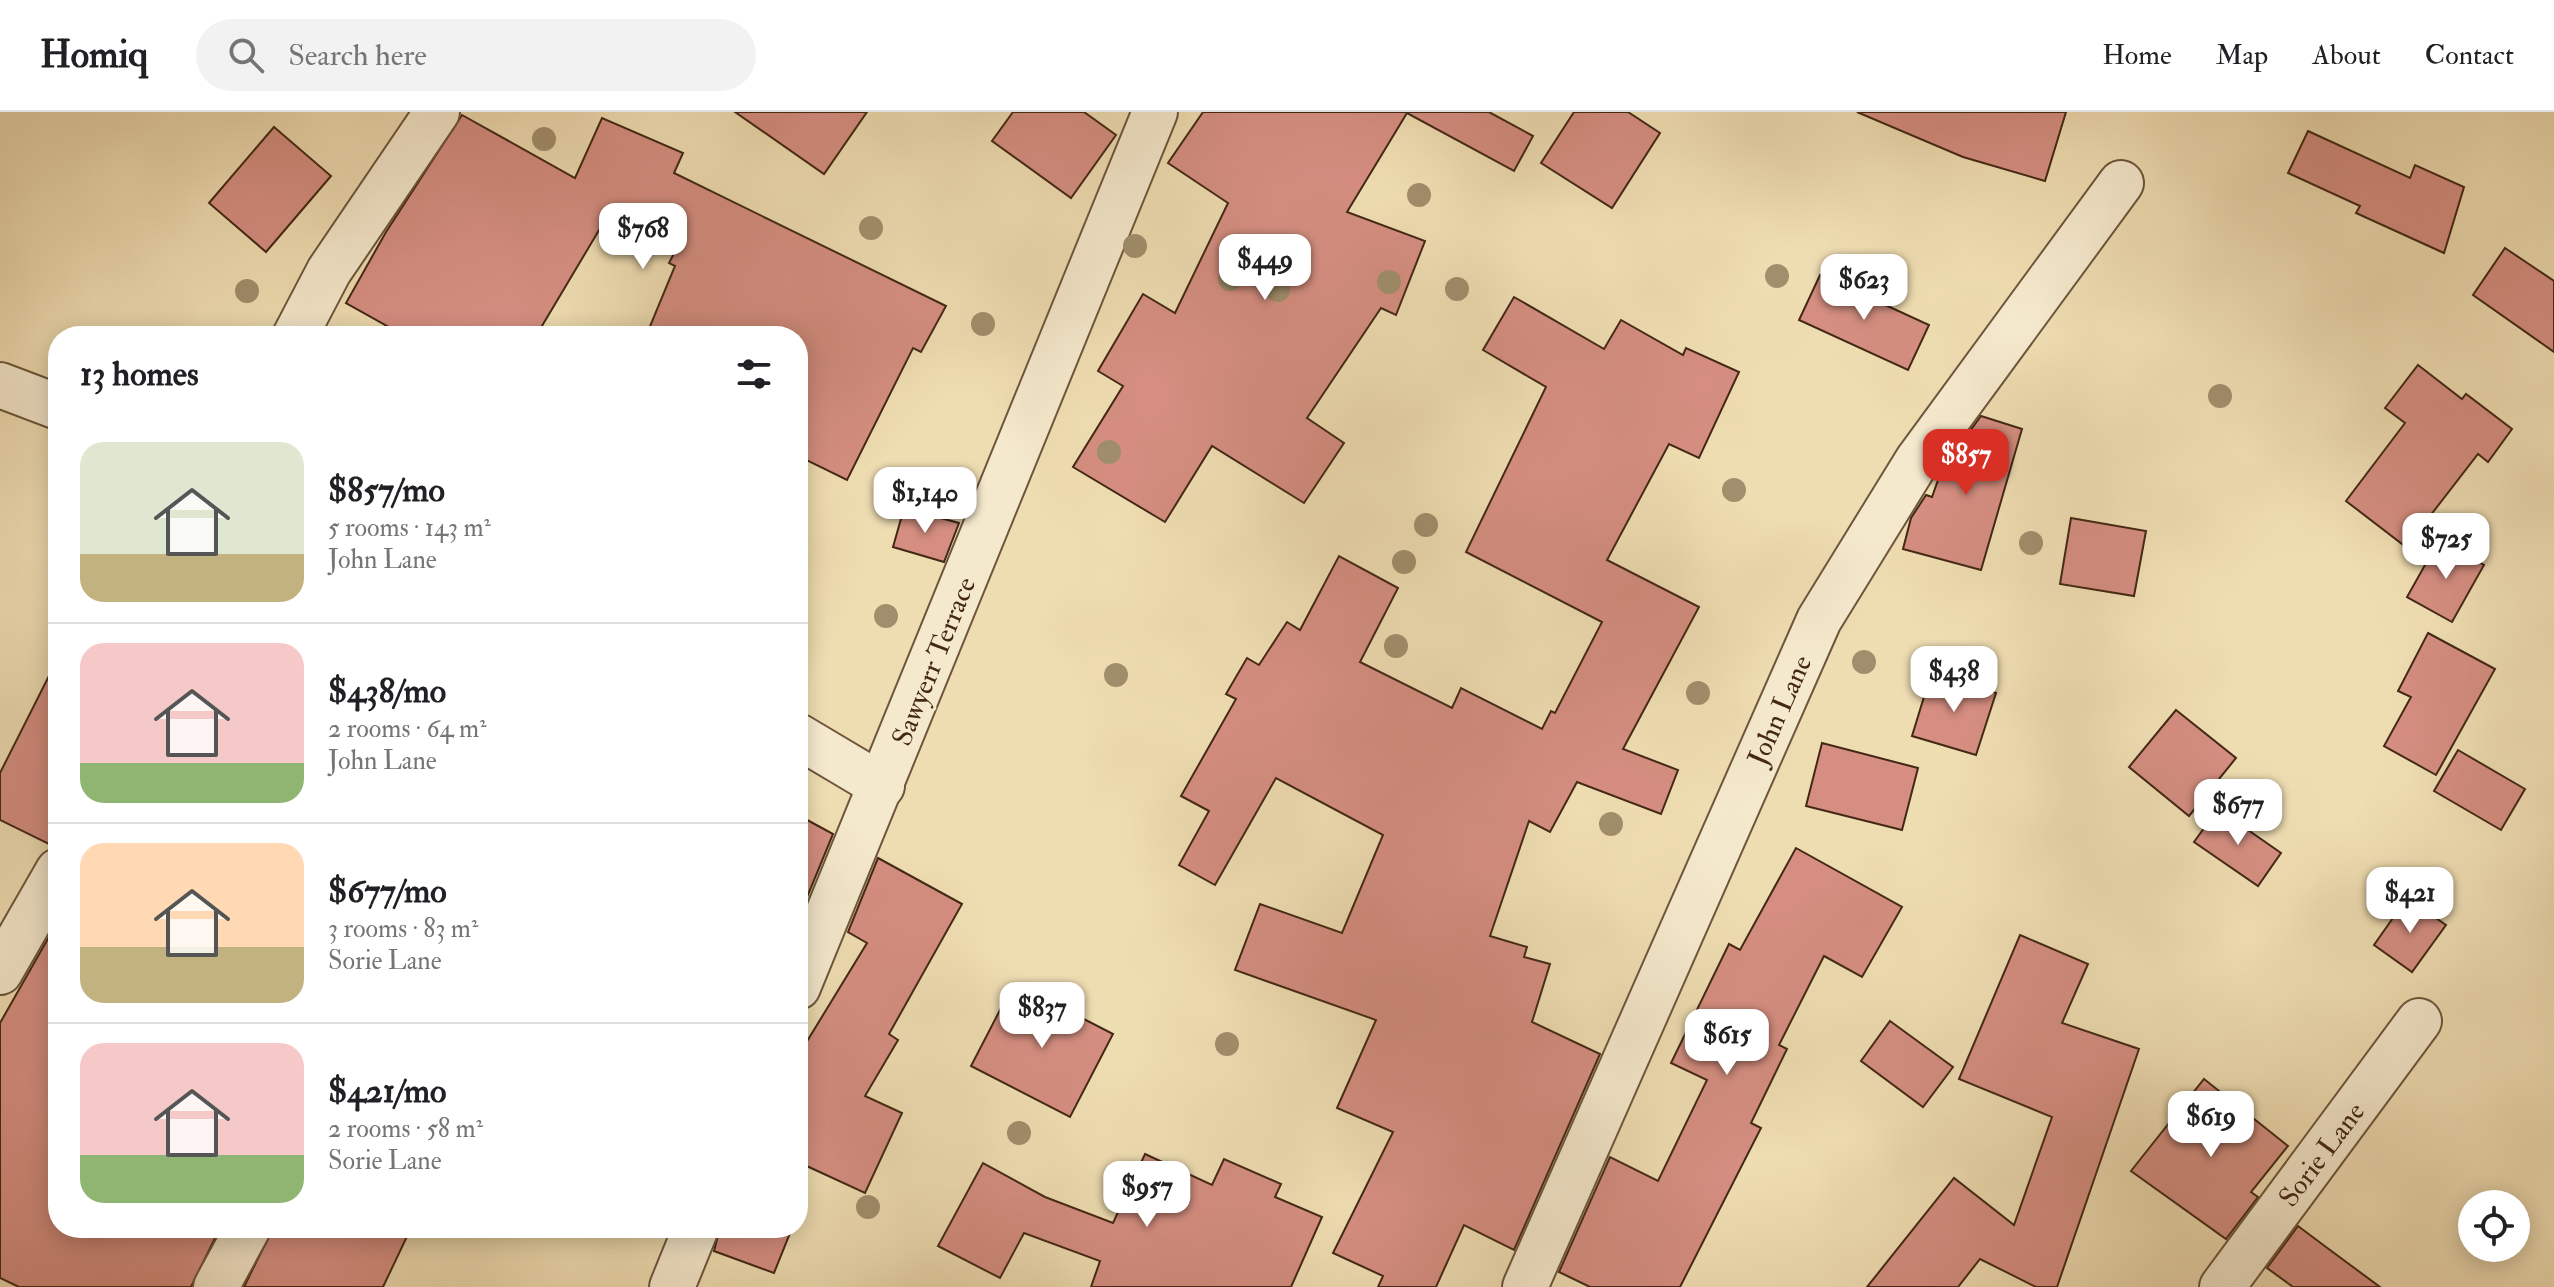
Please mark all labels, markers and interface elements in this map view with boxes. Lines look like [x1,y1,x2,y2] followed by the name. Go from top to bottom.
[196,19,756,91] search box
[40,31,148,79] text: Homiq
[224,33,268,77] icon: search
[288,37,427,74] text: Search here
[2102,38,2172,73] text: Home
[2216,38,2268,73] text: Map
[2312,38,2381,73] text: About
[2425,38,2514,73] text: Contact
[596,203,690,271] pin: $768
[617,213,669,245] text: $768
[1218,234,1312,302] pin: $449
[1237,244,1293,276] text: $449
[1817,254,1911,322] pin: $623
[1839,264,1889,296] text: $623
[732,352,776,396] icon: filters
[80,353,199,396] text: 13 homes
[1919,429,2013,497] pin: $857
[1941,439,1991,471] text: $857
[860,467,990,535] pin: $1,140
[328,469,445,512] text: $857/mo
[144,474,240,570] icon: home
[892,477,958,509] text: $1,140
[328,512,491,544] text: 5 rooms · 143 m²
[2399,513,2493,581] pin: $725
[2420,523,2472,555] text: $725
[328,544,437,576] text: John Lane
[885,572,984,751] street label: Sawyerr Terrace
[1907,646,2001,714] pin: $438
[1740,650,1820,772] street label: John Lane
[1929,656,1979,688] text: $438
[328,670,446,713] text: $438/mo
[144,675,240,771] icon: home
[328,713,487,745] text: 2 rooms · 64 m²
[328,745,437,777] text: John Lane
[2191,779,2285,847] pin: $677
[2212,789,2264,821] text: $677
[2363,867,2457,935] pin: $421
[328,870,447,913] text: $677/mo
[144,875,240,971] icon: home
[2384,877,2436,909] text: $421
[328,913,478,945] text: 3 rooms · 83 m²
[328,945,442,977] text: Sorie Lane
[995,982,1089,1050] pin: $837
[1018,992,1066,1024] text: $837
[1680,1009,1774,1077] pin: $615
[1703,1019,1751,1051] text: $615
[328,1070,446,1113] text: $421/mo
[144,1075,240,1171] icon: home
[2164,1091,2258,1159] pin: $619
[2271,1095,2373,1214] street label: Sorie Lane
[2186,1101,2236,1133] text: $619
[328,1113,483,1145] text: 2 rooms · 58 m²
[328,1145,442,1177] text: Sorie Lane
[1100,1161,1194,1229] pin: $957
[1121,1171,1173,1203] text: $957
[2458,1190,2530,1262] map controls
[2458,1190,2530,1262] button: locate

